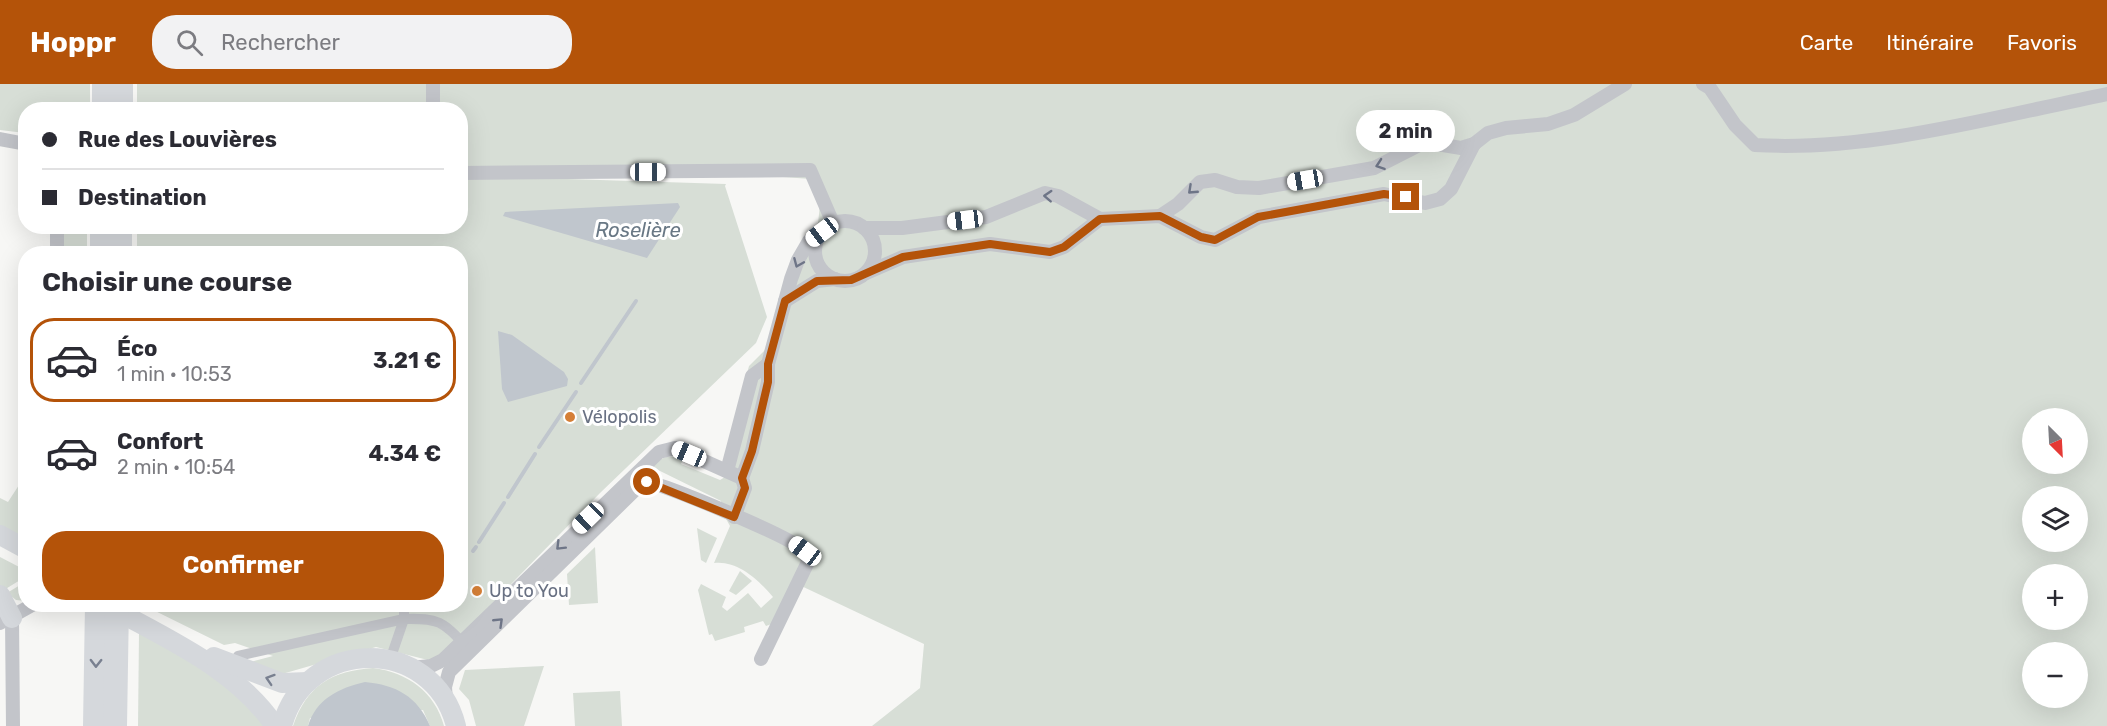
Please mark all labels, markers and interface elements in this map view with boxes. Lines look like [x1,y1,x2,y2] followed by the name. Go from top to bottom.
[152,15,572,69] search box
[30,26,116,59] text: Hoppr
[173,26,206,59] icon: search
[221,29,340,56] text: Rechercher
[1800,30,1853,55] text: Carte
[1886,30,1974,55] text: Itinéraire
[2007,30,2077,55] text: Favoris
[1356,110,1456,152] callout: 2 min
[1378,119,1433,143] text: 2 min
[78,126,277,153] text: Rue des Louvières
[1376,157,1386,170] one-way arrow
[630,163,666,181] car
[1286,168,1324,192] car
[1188,183,1198,194] one-way arrow
[1392,183,1419,210] route end
[78,184,207,211] text: Destination
[1043,189,1052,202] one-way arrow
[946,209,984,231] car
[802,214,842,250] car
[595,218,681,242] water label: Roselière
[793,257,805,268] one-way arrow
[42,266,292,298] text: Choisir une course
[45,333,99,387] icon: car
[117,335,157,362] text: Éco
[373,347,441,374] text: 3.21 €
[117,362,232,386] text: 1 min · 10:53
[582,406,657,428] place label: Vélopolis
[2022,408,2088,474] north arrow
[2022,408,2088,708] map controls
[563,410,577,424] marker: Vélopolis
[45,426,99,480] icon: car
[117,428,203,455] text: Confort
[669,439,709,469] car
[368,440,441,467] text: 4.34 €
[117,455,235,479] text: 2 min · 10:54
[633,468,660,495] route start
[2022,486,2088,552] button: layers
[569,499,607,537] car
[42,531,444,600] button: Confirmer
[785,533,825,569] car
[557,538,568,549] one-way arrow
[2022,564,2088,630] button: +
[489,580,569,602] place label: Up to You
[470,584,484,598] marker: Up to You
[491,619,502,630] one-way arrow
[2022,642,2088,708] button: −
[90,658,102,667] one-way arrow
[265,674,276,687] one-way arrow

